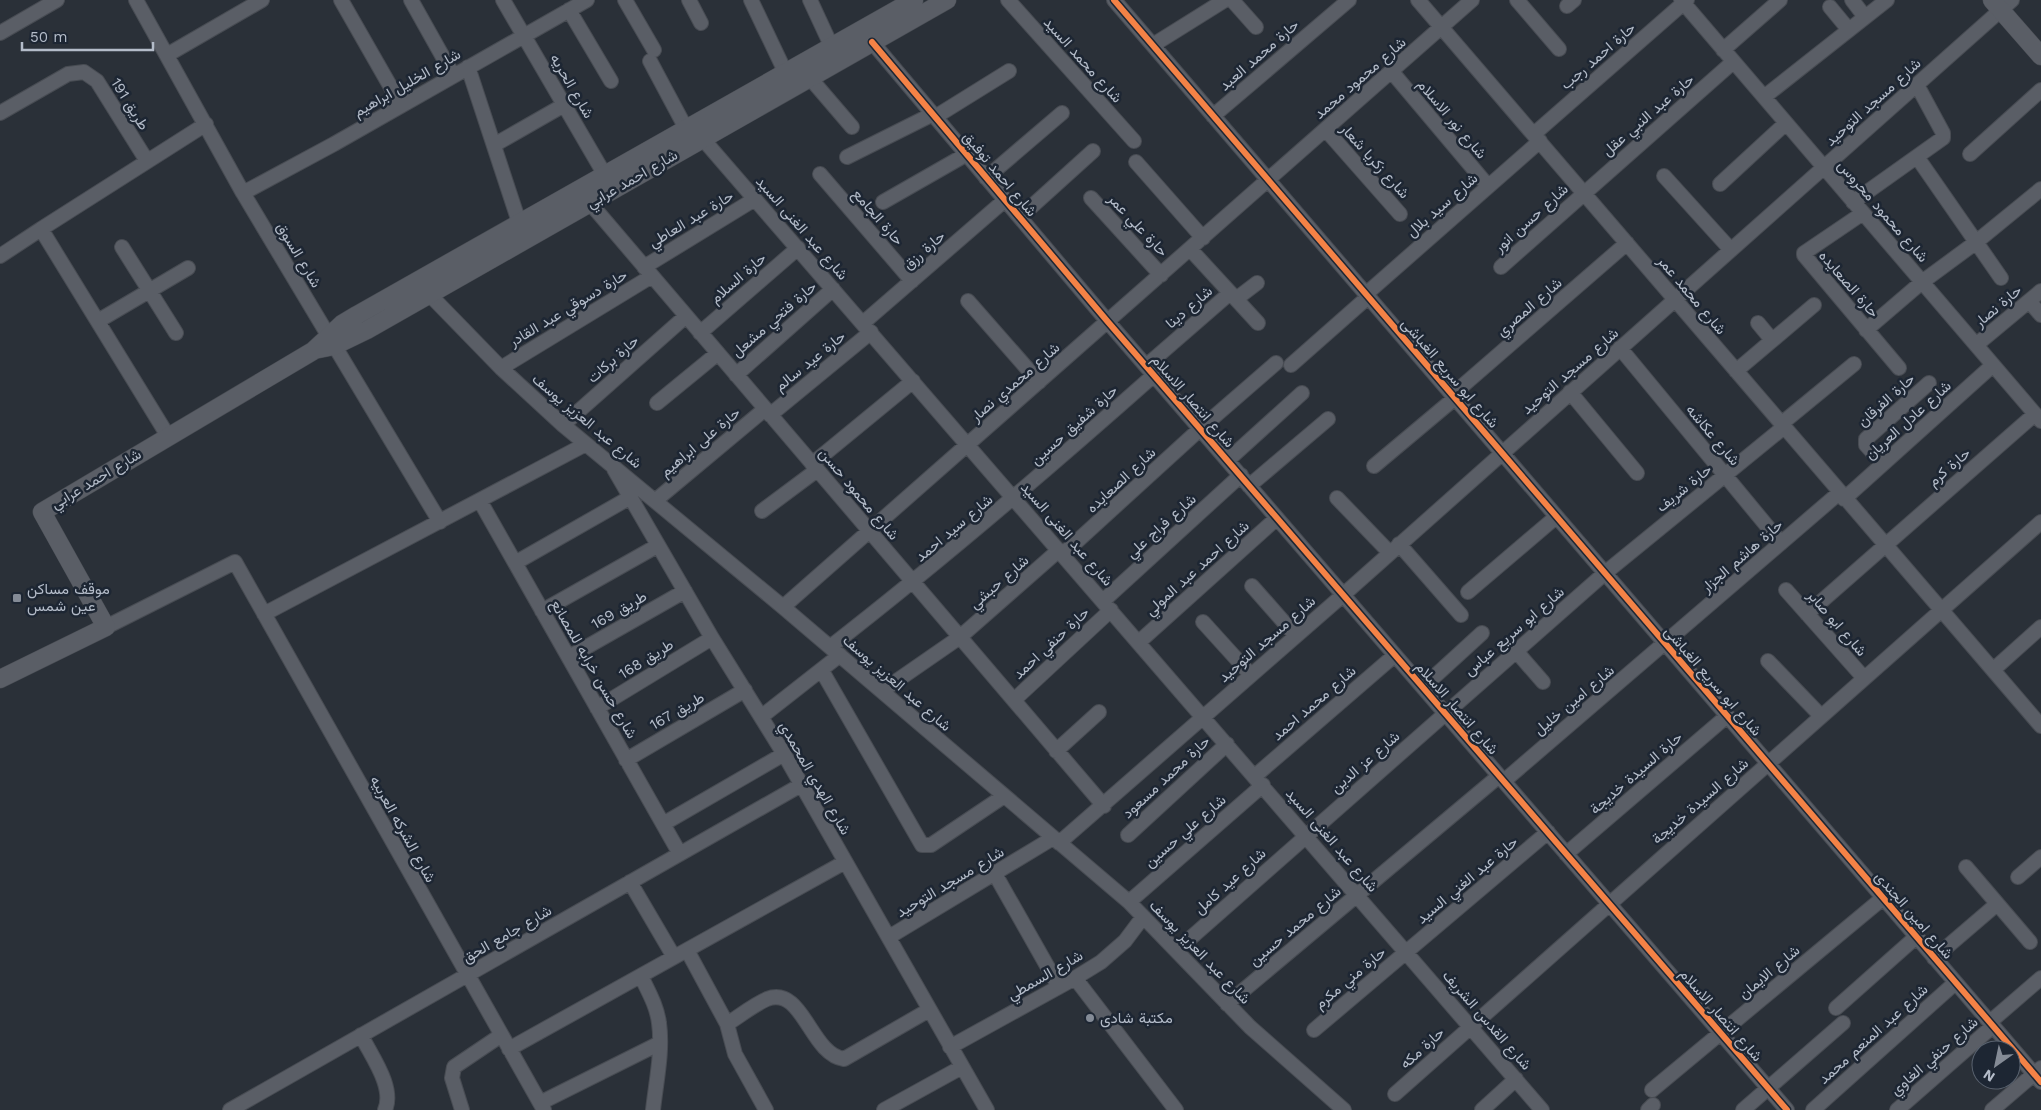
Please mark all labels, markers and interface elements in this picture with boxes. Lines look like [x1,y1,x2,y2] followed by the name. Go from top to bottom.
[1038,13,1126,108] street label: شارع محمد السيد
[1216,16,1302,94] street label: حارة محمد العبد
[1557,19,1639,93] street label: حارة احمد رجب
[22,20,154,52] scale bar
[30,28,67,46] text: 50 m
[1310,33,1411,124] street label: شارع محمود محمد
[350,45,465,123] street label: شارع الخليل ابراهيم
[545,51,598,123] street label: شارع الحريه
[1821,54,1926,151] street label: شارع مسجد التوحيد
[1598,70,1700,163] street label: حارة عبد النبي عقل
[106,75,153,134] street label: طريق 191
[1412,76,1491,164] street label: شارع نور الاسلام
[1334,119,1413,204] street label: شارع زكريا شعار
[958,128,1041,222] street label: شارع احمد توفيق
[583,146,683,216] street label: شارع احمد عرابي
[1832,156,1932,267] street label: شارع محمود محروس
[1403,169,1483,242] street label: شارع سيد بلال
[751,172,852,285] street label: شارع عبد الغنى السيد
[1489,180,1573,258] street label: شارع حسن انور
[847,185,907,250] street label: حارة الجامع
[645,187,739,255] street label: حارة عبد العاطي
[1101,189,1172,263] street label: حارة علي عمر
[271,219,326,292] street label: شارع السوق
[899,227,949,273] street label: حارة رزق
[1815,247,1883,321] street label: حارة الصعايده
[706,249,770,308] street label: حارة السلام
[1652,251,1730,340] street label: شارع محمد عمر
[505,266,633,354] street label: حارة دسوقي عبد القادر
[1493,274,1568,343] street label: شارع المصري
[728,277,823,364] street label: حارة فتحي مشعل
[1970,281,2025,332] street label: حارة نصار
[1162,282,1218,334] street label: شارع دينا
[1396,315,1503,433] street label: شارع ابو سريع الغباشى
[1518,324,1624,420] street label: شارع مسجد التوحيد
[771,327,850,396] street label: حارة عيد سالم
[584,331,642,387] street label: حارة بركات
[966,338,1066,429] street label: شارع محمدي نصار
[1146,351,1238,453] street label: شارع انتصار الاسلام
[527,370,646,474] street label: شارع عبد العزيز يوسف
[1854,370,1918,430] street label: حارة الفرقان
[1861,376,1956,465] street label: شارع عادل العريان
[1027,381,1122,470] street label: حارة شفيق حسين
[1681,401,1744,471] street label: شارع عكاشه
[656,403,744,481] street label: حارة على ابراهيم
[1083,443,1161,518] street label: شارع الصعايده
[814,444,903,545] street label: شارع محمود حسن
[1924,444,1975,491] street label: حارة كرم
[48,445,147,516] street label: شارع احمد عرابي
[1653,460,1715,516] street label: حارة شريف
[1016,478,1117,591] street label: شارع عبد الغنى السيد
[912,490,998,567] street label: شارع سيد احمد
[1122,490,1202,565] street label: شارع فراج علي
[1141,516,1256,622] street label: شارع احمد عبد المولي
[1697,516,1787,598] street label: حارة هاشم الجزار
[966,551,1035,616] street label: شارع حبشي
[27,580,110,616] place label: موقف مساكن عين شمس
[1460,582,1569,681] street label: شارع ابو سريع عباس
[1801,586,1871,661] street label: شارع ابو صابر
[588,587,651,634] street label: طريق 169
[11,592,23,604] marker: موقف مساكن عين شمس
[1215,592,1321,688] street label: شارع مسجد التوحيد
[545,596,641,743] street label: شارع حسن خرابه للمصانع
[1009,603,1096,686] street label: حارة حنفي احمد
[1659,623,1766,741] street label: شارع ابو سريع الغباشى
[838,631,955,737] street label: شارع عبد العزيز يوسف
[615,635,677,684] street label: طريق 168
[1410,658,1502,760] street label: شارع انتصار الاسلام
[1530,661,1619,740] street label: شارع امين خليل
[1268,662,1361,746] street label: شارع محمد احمد
[646,688,708,735] street label: طريق 167
[772,718,855,840] street label: شارع الهدي المحمدي
[1327,727,1405,798] street label: شارع عز الدين
[1586,728,1686,818] street label: حارة السيدة خديجة
[1119,732,1213,822] street label: حارة محمد مسعود
[1648,754,1753,849] street label: شارع السيدة خديجة
[364,773,440,887] street label: شارع الشركه العربيه
[1281,784,1382,897] street label: شارع عبد الغنى السيد
[1141,791,1232,874] street label: شارع علي حسين
[1413,833,1524,931] street label: حارة عبد الغني السيد
[893,843,1008,923] street label: شارع مسجد التوحيد
[1190,844,1271,919] street label: شارع عيد كامل
[1870,867,1957,964] street label: شارع امين الجندى
[1245,882,1346,971] street label: شارع محمد حسين
[1144,896,1254,1009] street label: شارع عبد العزيز يوسف
[459,901,556,968] street label: شارع جامع الحق
[1735,941,1805,1004] street label: شارع الايمان
[1311,943,1392,1016] street label: حارة مني مكرم
[1004,946,1088,1007] street label: شارع السمطي
[1674,965,1766,1067] street label: شارع انتصار الاسلام
[1437,966,1535,1075] street label: شارع القدس الشريف
[1815,980,1933,1089] street label: شارع عبد المنعم محمد
[1100,1009,1173,1028] place label: مكتبة شادى
[1084,1012,1096,1024] marker: مكتبة شادى
[1886,1013,1984,1102] street label: شارع حنفي الغاوي
[1396,1023,1448,1073] street label: حارة مكه
[1971,1040,2021,1090] north arrow
[1980,1066,1998,1085] text: N

